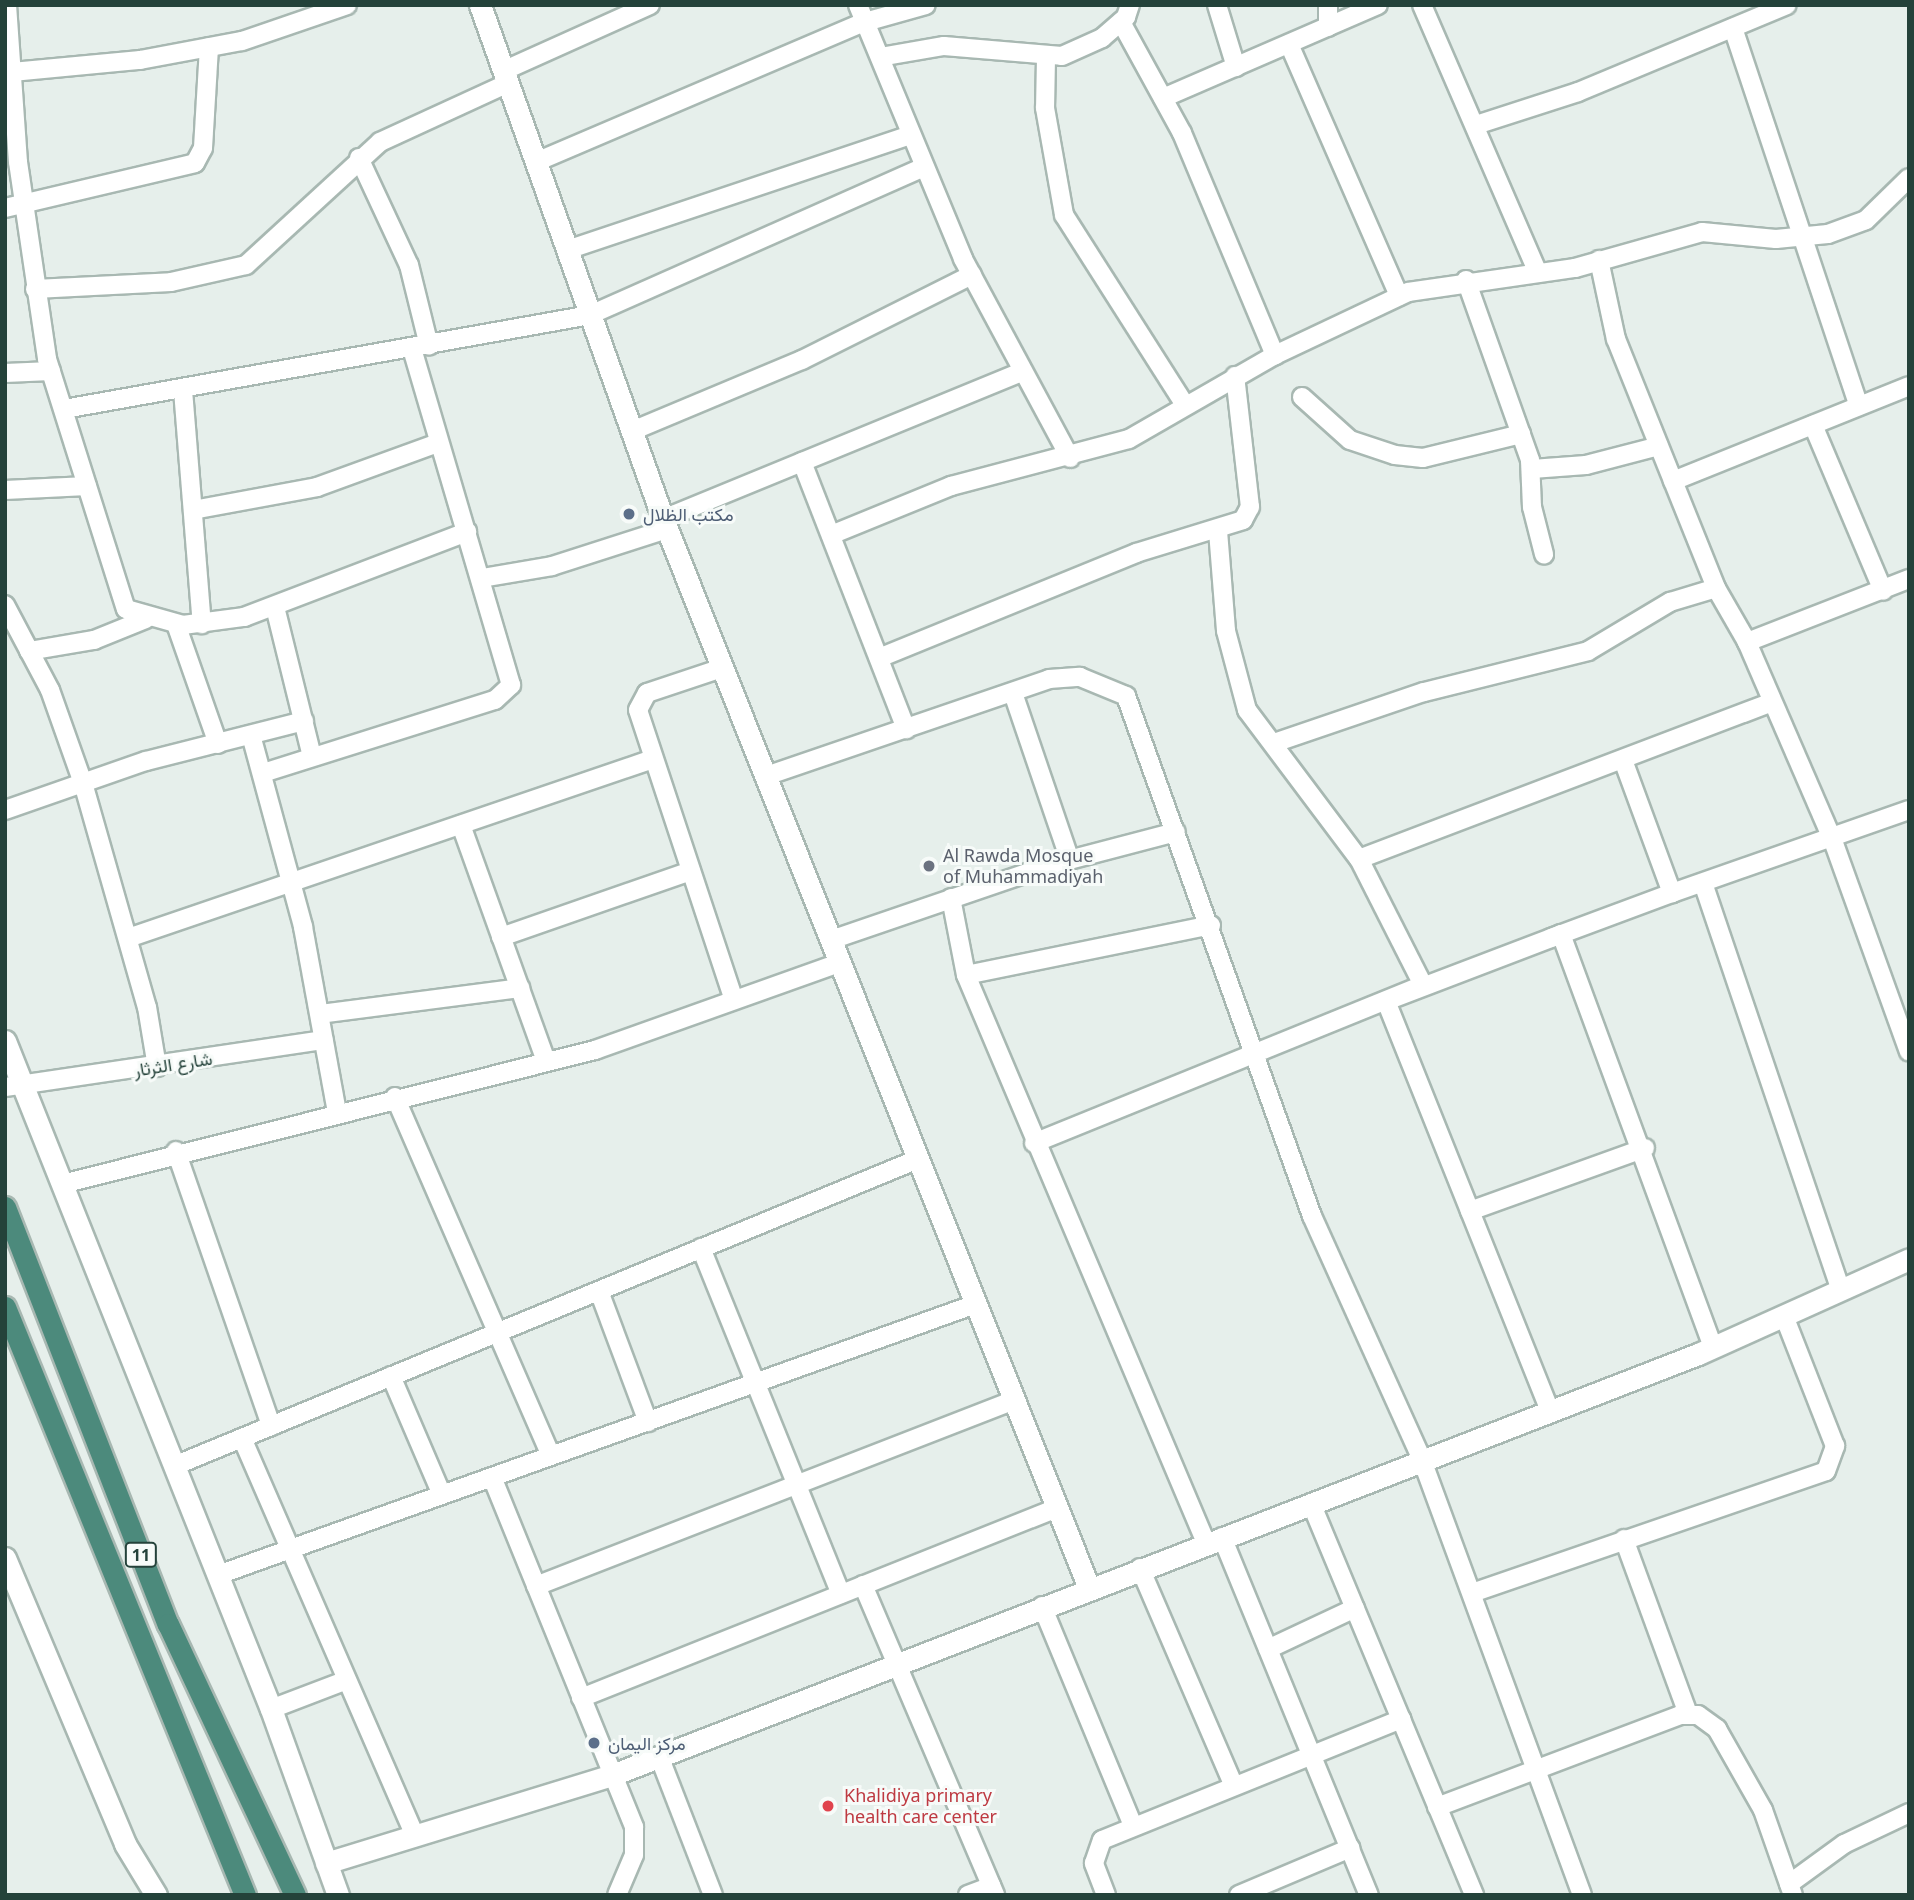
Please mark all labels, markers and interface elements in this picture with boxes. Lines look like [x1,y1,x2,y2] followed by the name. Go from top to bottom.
[643,503,734,525] place label: مكتب الظلال
[621,506,637,522] marker: مكتب الظلال
[943,845,1103,888] place label: Al Rawda Mosque of Muhammadiyah
[921,858,937,874] marker: Al Rawda Mosque of Muhammadiyah
[132,1047,214,1081] street label: شارع الثرثار
[124,1542,158,1568] road number: 11
[608,1732,686,1754] place label: مركز اليمان
[586,1735,602,1751] marker: مركز اليمان
[844,1785,997,1828] place label: Khalidiya primary health care center
[818,1796,838,1816] marker: Khalidiya primary health care center

